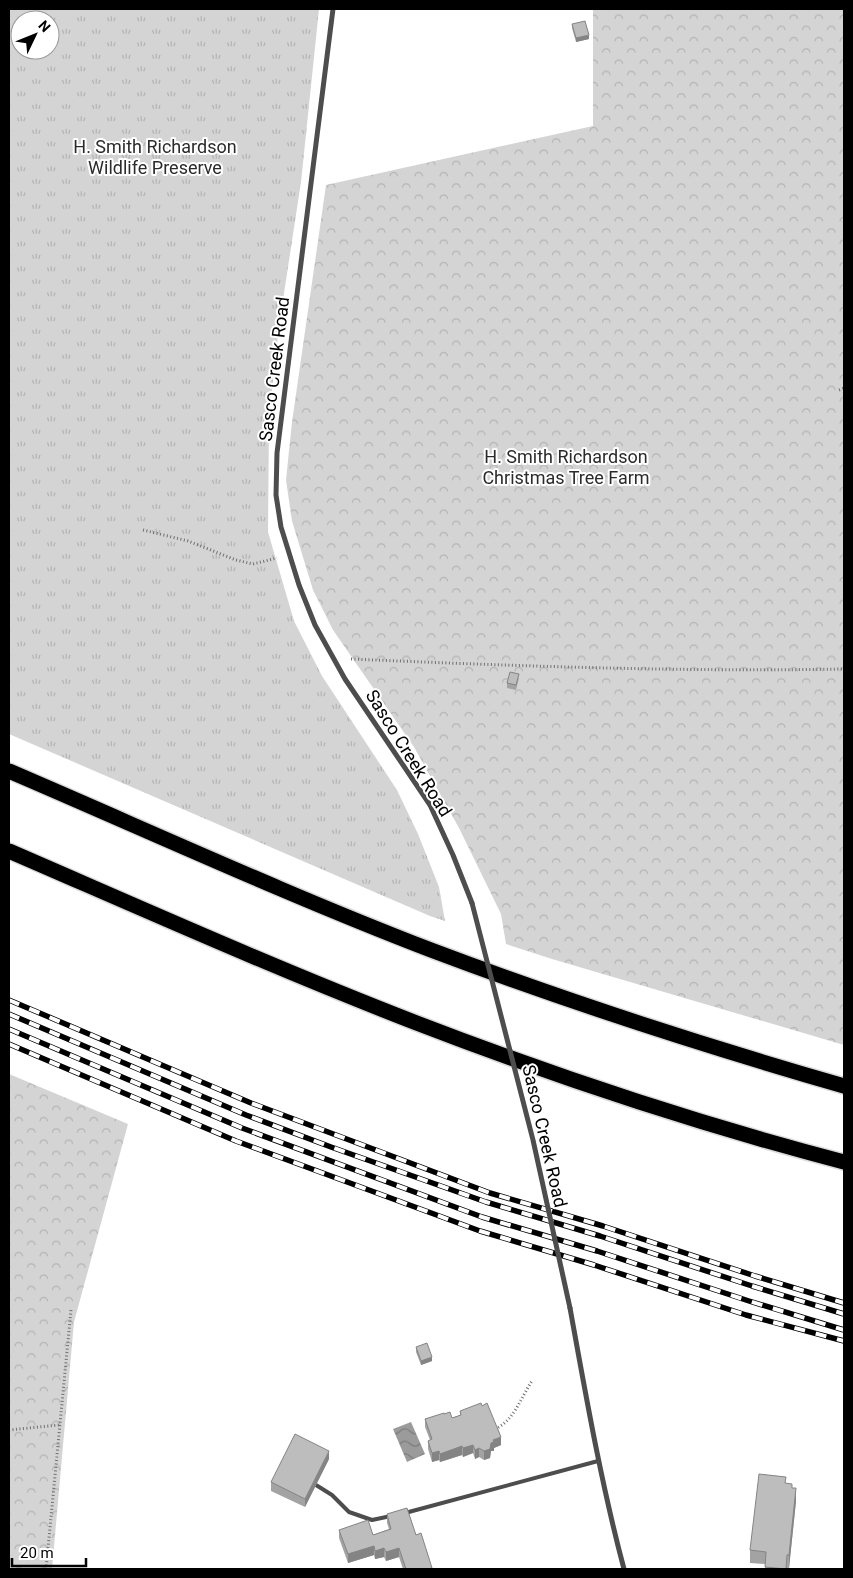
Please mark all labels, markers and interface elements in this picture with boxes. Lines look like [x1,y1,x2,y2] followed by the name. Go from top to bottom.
[10,10,60,60] north arrow
[35,17,54,35] text: N
[73,136,237,178] park label: H. Smith Richardson Wildlife Preserve
[255,295,293,443] street label: Sasco Creek Road
[482,446,650,488] park label: H. Smith Richardson Christmas Tree Farm
[362,686,456,820] street label: Sasco Creek Road
[518,1063,572,1209] street label: Sasco Creek Road
[12,1536,86,1568] scale bar
[20,1544,54,1562] text: 20 m

